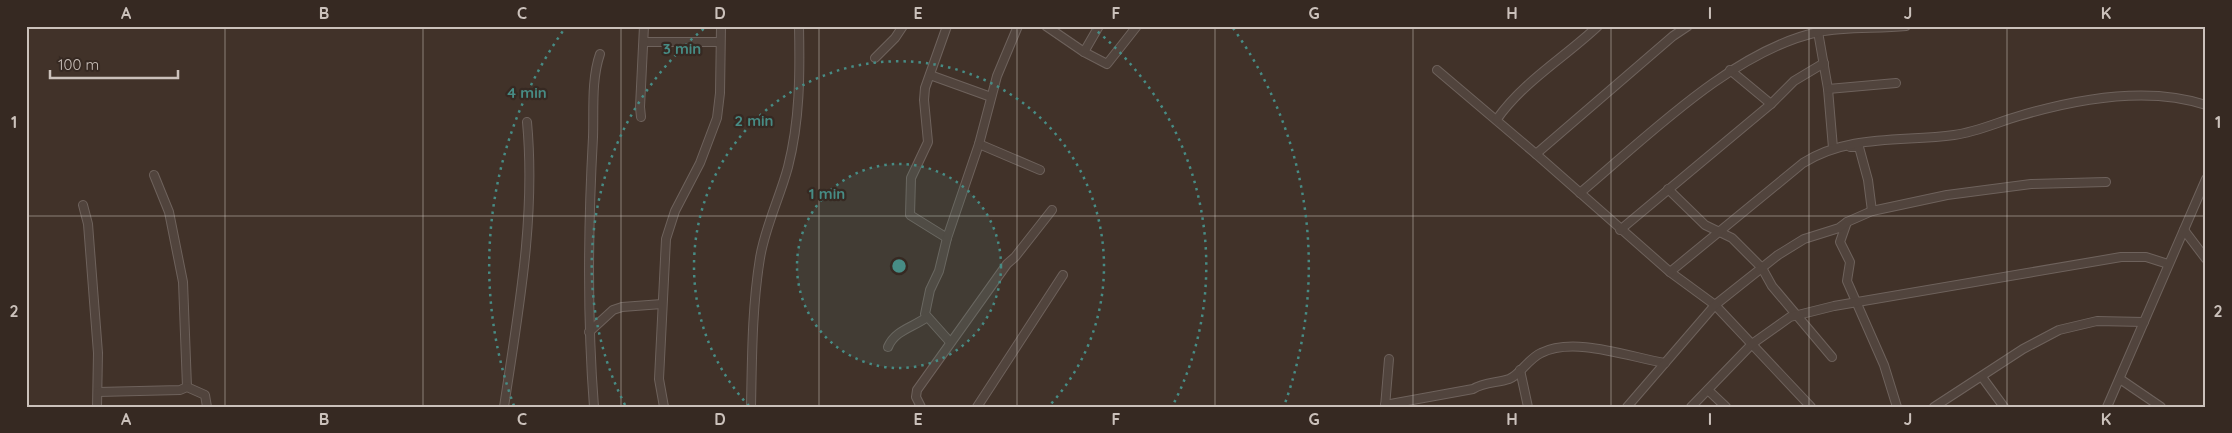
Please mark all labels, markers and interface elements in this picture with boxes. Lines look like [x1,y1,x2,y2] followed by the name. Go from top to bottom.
[121,3,132,23] text: A
[319,3,329,23] text: B
[517,3,527,23] text: C
[714,3,726,23] text: D
[913,3,923,23] text: E
[1112,3,1121,23] text: F
[1308,3,1320,23] text: G
[1506,3,1518,23] text: H
[1708,3,1712,23] text: I
[1904,3,1912,23] text: J
[2101,3,2111,23] text: K
[663,39,701,58] text: 3 min
[50,48,178,80] scale bar
[58,55,99,74] text: 100 m
[507,83,547,102] text: 4 min
[734,111,774,130] text: 2 min
[11,112,17,132] text: 1
[2215,112,2221,132] text: 1
[809,184,845,203] text: 1 min
[890,257,908,275] centre of rings
[9,301,19,321] text: 2
[2213,301,2223,321] text: 2
[121,409,132,429] text: A
[319,409,329,429] text: B
[517,409,527,429] text: C
[714,409,726,429] text: D
[913,409,923,429] text: E
[1112,409,1121,429] text: F
[1308,409,1320,429] text: G
[1506,409,1518,429] text: H
[1708,409,1712,429] text: I
[1904,409,1912,429] text: J
[2101,409,2111,429] text: K

